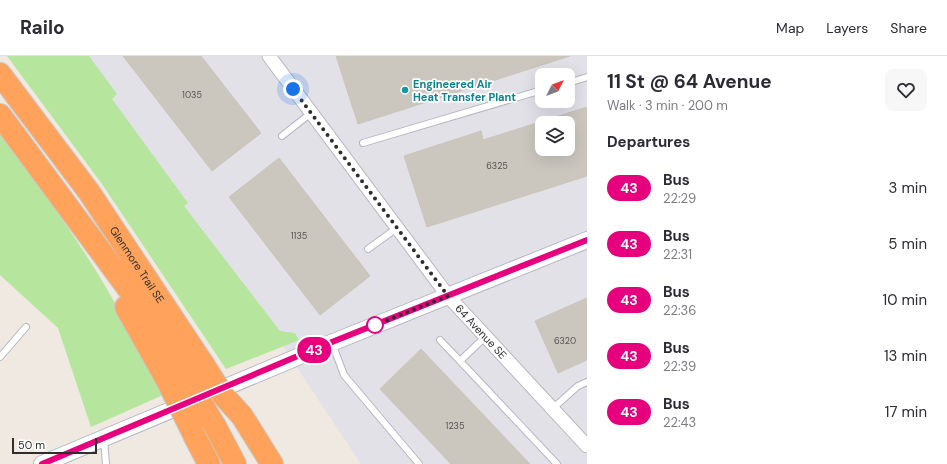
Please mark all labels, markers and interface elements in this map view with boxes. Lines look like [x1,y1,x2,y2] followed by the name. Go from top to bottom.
[20,15,65,40] text: Railo
[776,19,804,37] text: Map
[826,19,868,37] text: Layers
[890,19,927,37] text: Share
[535,68,575,108] north arrow
[535,68,575,156] map controls
[607,69,772,94] text: 11 St @ 64 Avenue
[885,69,927,111] button: heart
[413,77,516,104] place label: Engineered Air Heat Transfer Plant
[283,79,303,99] your location
[400,85,410,95] marker: Engineered Air Heat Transfer Plant
[182,89,202,101] house number: 1035
[607,97,728,114] text: Walk · 3 min · 200 m
[535,116,575,156] button: layers
[607,132,690,152] text: Departures
[486,160,508,172] house number: 6325
[663,170,690,190] text: Bus
[889,178,927,198] text: 3 min
[620,179,638,197] text: 43
[663,190,696,207] text: 22:29
[107,224,168,306] street label: Glenmore Trail SE
[663,226,690,246] text: Bus
[291,230,307,242] house number: 1135
[888,234,927,254] text: 5 min
[620,235,638,253] text: 43
[663,246,692,263] text: 22:31
[663,282,690,302] text: Bus
[882,290,927,310] text: 10 min
[620,291,638,309] text: 43
[452,301,510,362] street label: 64 Avenue SE
[663,302,696,319] text: 22:36
[366,316,384,334] unlabelled marker
[554,335,576,347] house number: 6320
[296,337,332,363] line badge: 43
[663,338,690,358] text: Bus
[305,341,323,359] text: 43
[884,346,927,366] text: 13 min
[620,347,638,365] text: 43
[663,358,696,375] text: 22:39
[663,394,690,414] text: Bus
[885,402,927,422] text: 17 min
[620,403,638,421] text: 43
[663,414,696,431] text: 22:43
[446,420,464,432] house number: 1235
[12,436,97,455] scale bar
[18,438,45,452] text: 50 m

